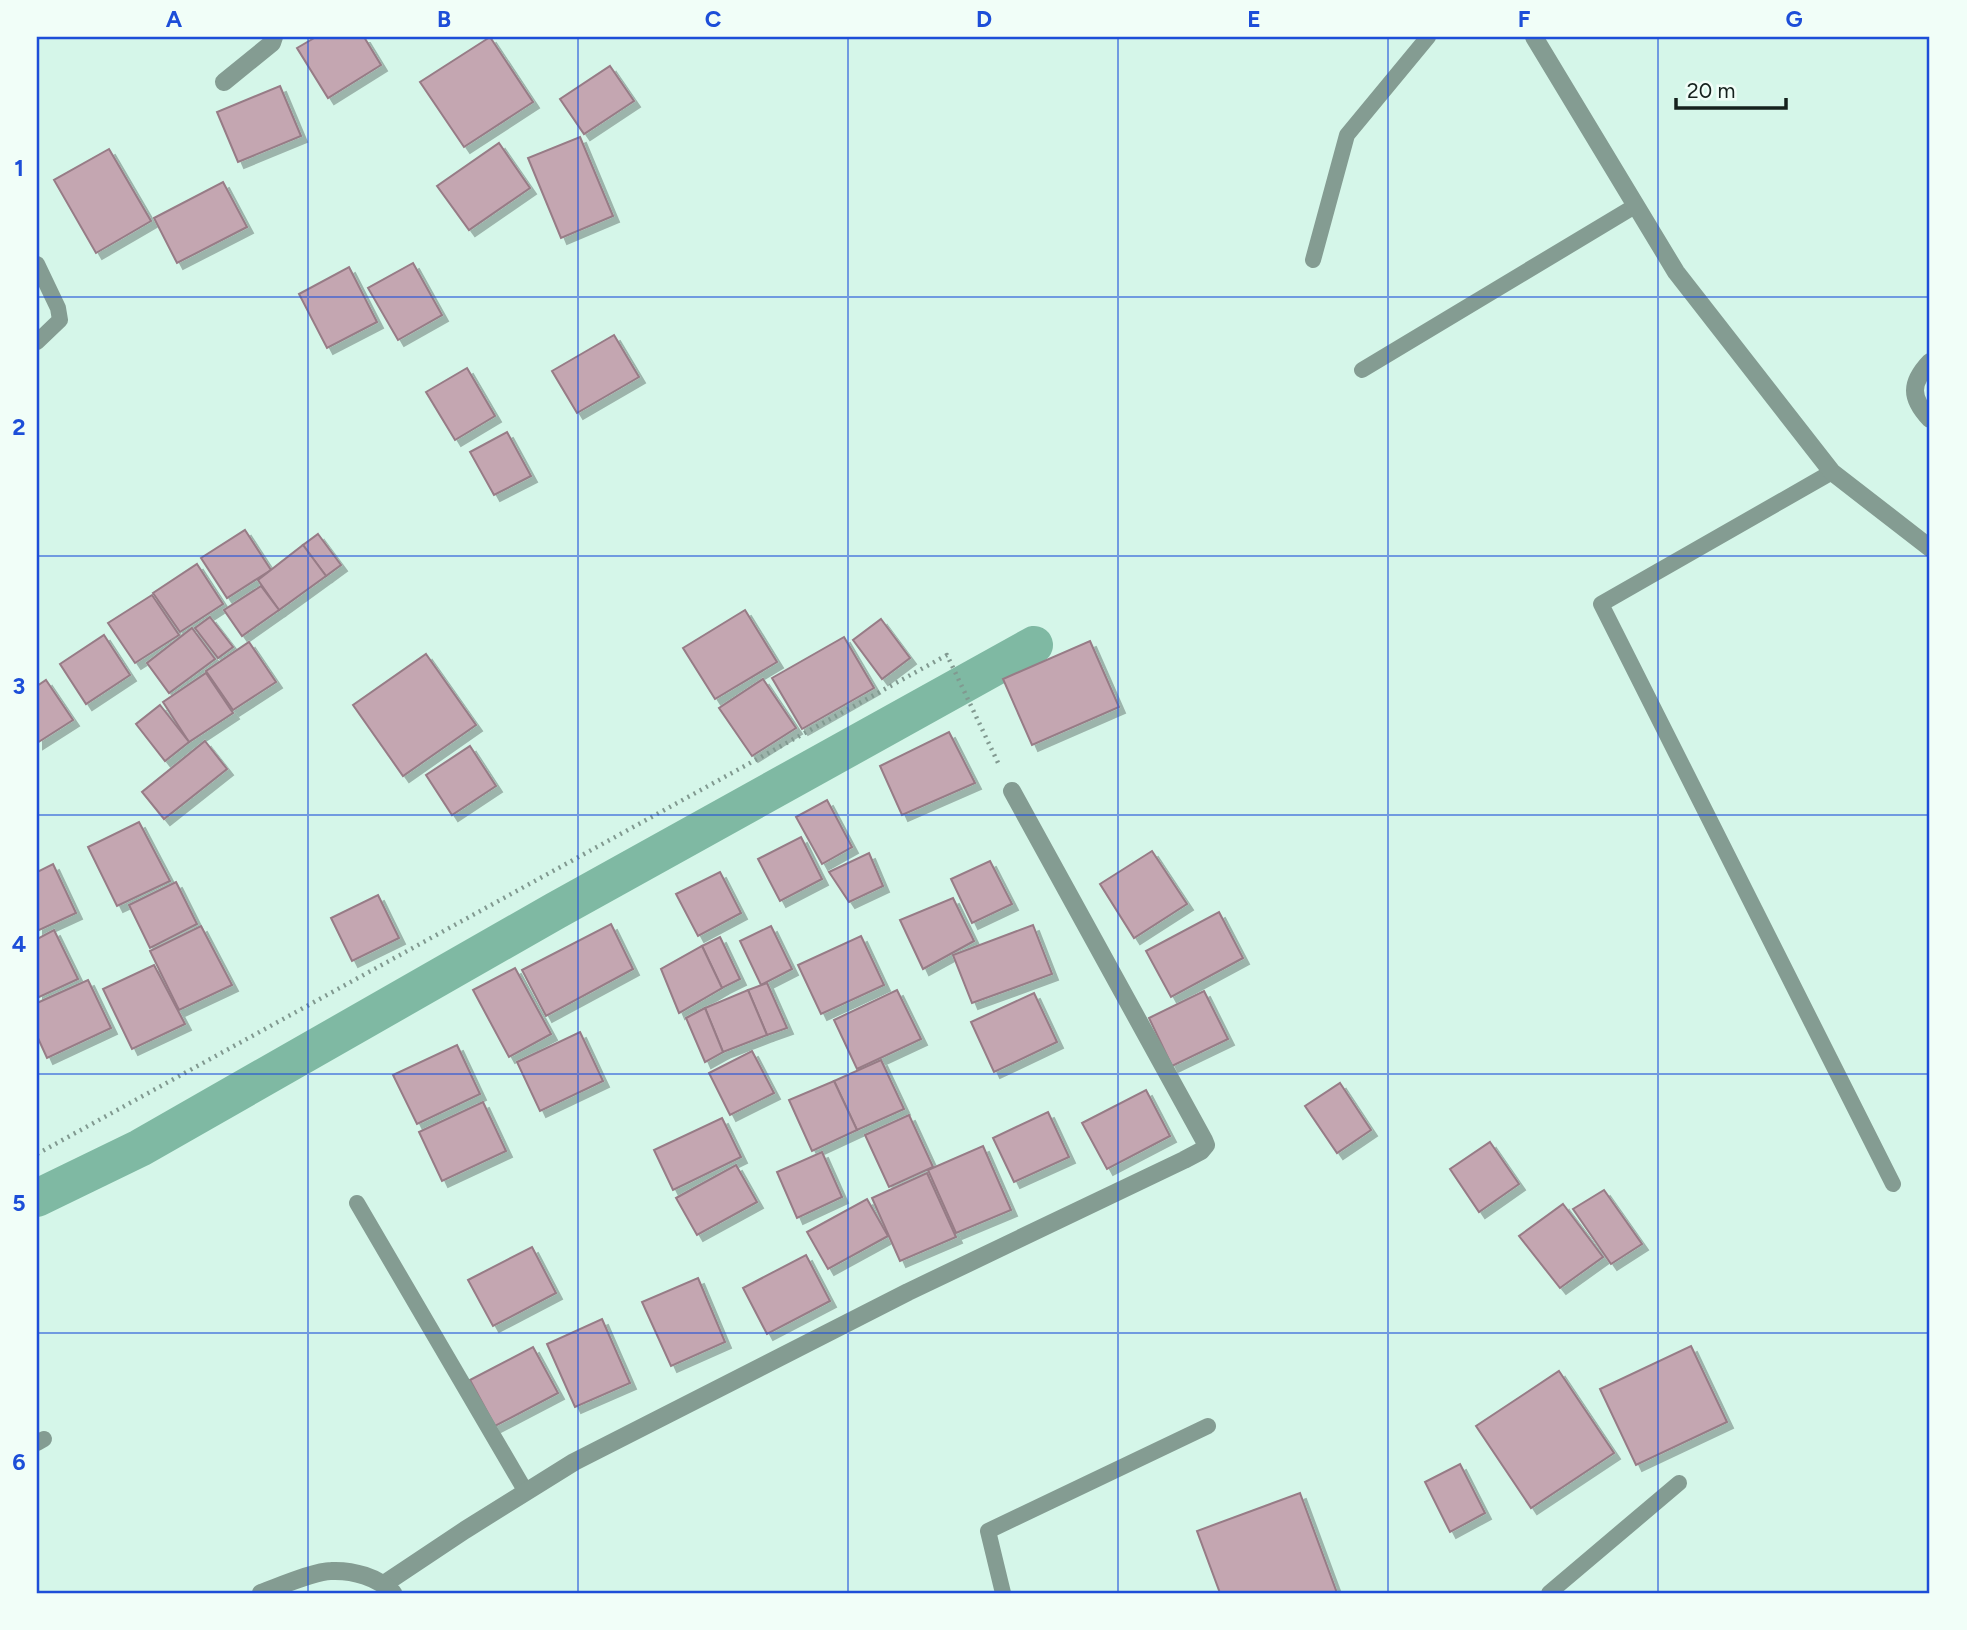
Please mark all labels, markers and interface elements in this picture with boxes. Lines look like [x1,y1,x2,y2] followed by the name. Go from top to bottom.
[166,5,183,33] text: A
[437,5,451,33] text: B
[705,5,722,33] text: C
[976,5,992,33] text: D
[1247,5,1261,33] text: E
[1518,5,1531,33] text: F
[1785,5,1803,33] text: G
[1676,66,1787,110] scale bar
[1687,78,1735,103] text: 20 m
[14,154,24,182] text: 1
[12,413,26,441] text: 2
[13,672,25,700] text: 3
[12,930,26,958] text: 4
[12,1189,26,1217] text: 5
[12,1448,26,1476] text: 6

